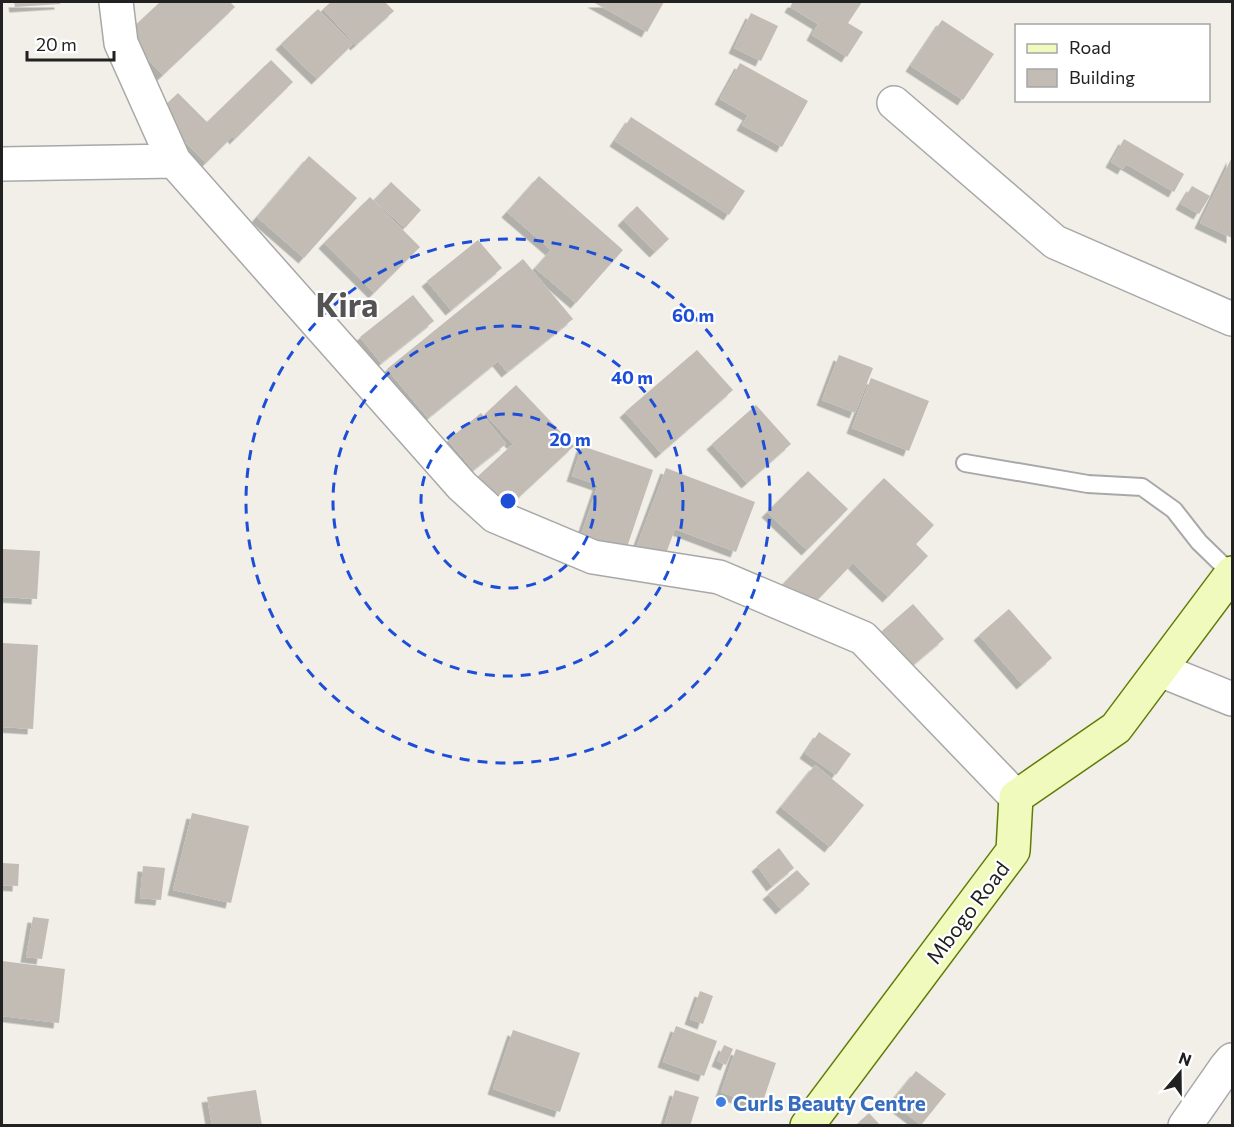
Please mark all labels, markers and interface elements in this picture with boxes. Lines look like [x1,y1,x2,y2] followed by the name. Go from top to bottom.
[27,24,114,62] scale bar
[1015,24,1210,102] legend
[36,33,77,55] text: 20 m
[1069,36,1111,58] text: Road
[1069,66,1135,88] text: Building
[316,283,378,324] district label: Kira
[672,304,714,326] text: 60 m
[611,366,653,388] text: 40 m
[549,428,591,450] text: 20 m
[498,491,518,511] centre of rings
[920,856,1014,968] street label: Mbogo Road
[1150,1043,1210,1103] north arrow
[1176,1047,1194,1069] text: N
[733,1090,926,1115] place label: Curls Beauty Centre
[714,1095,728,1109] marker: Curls Beauty Centre

